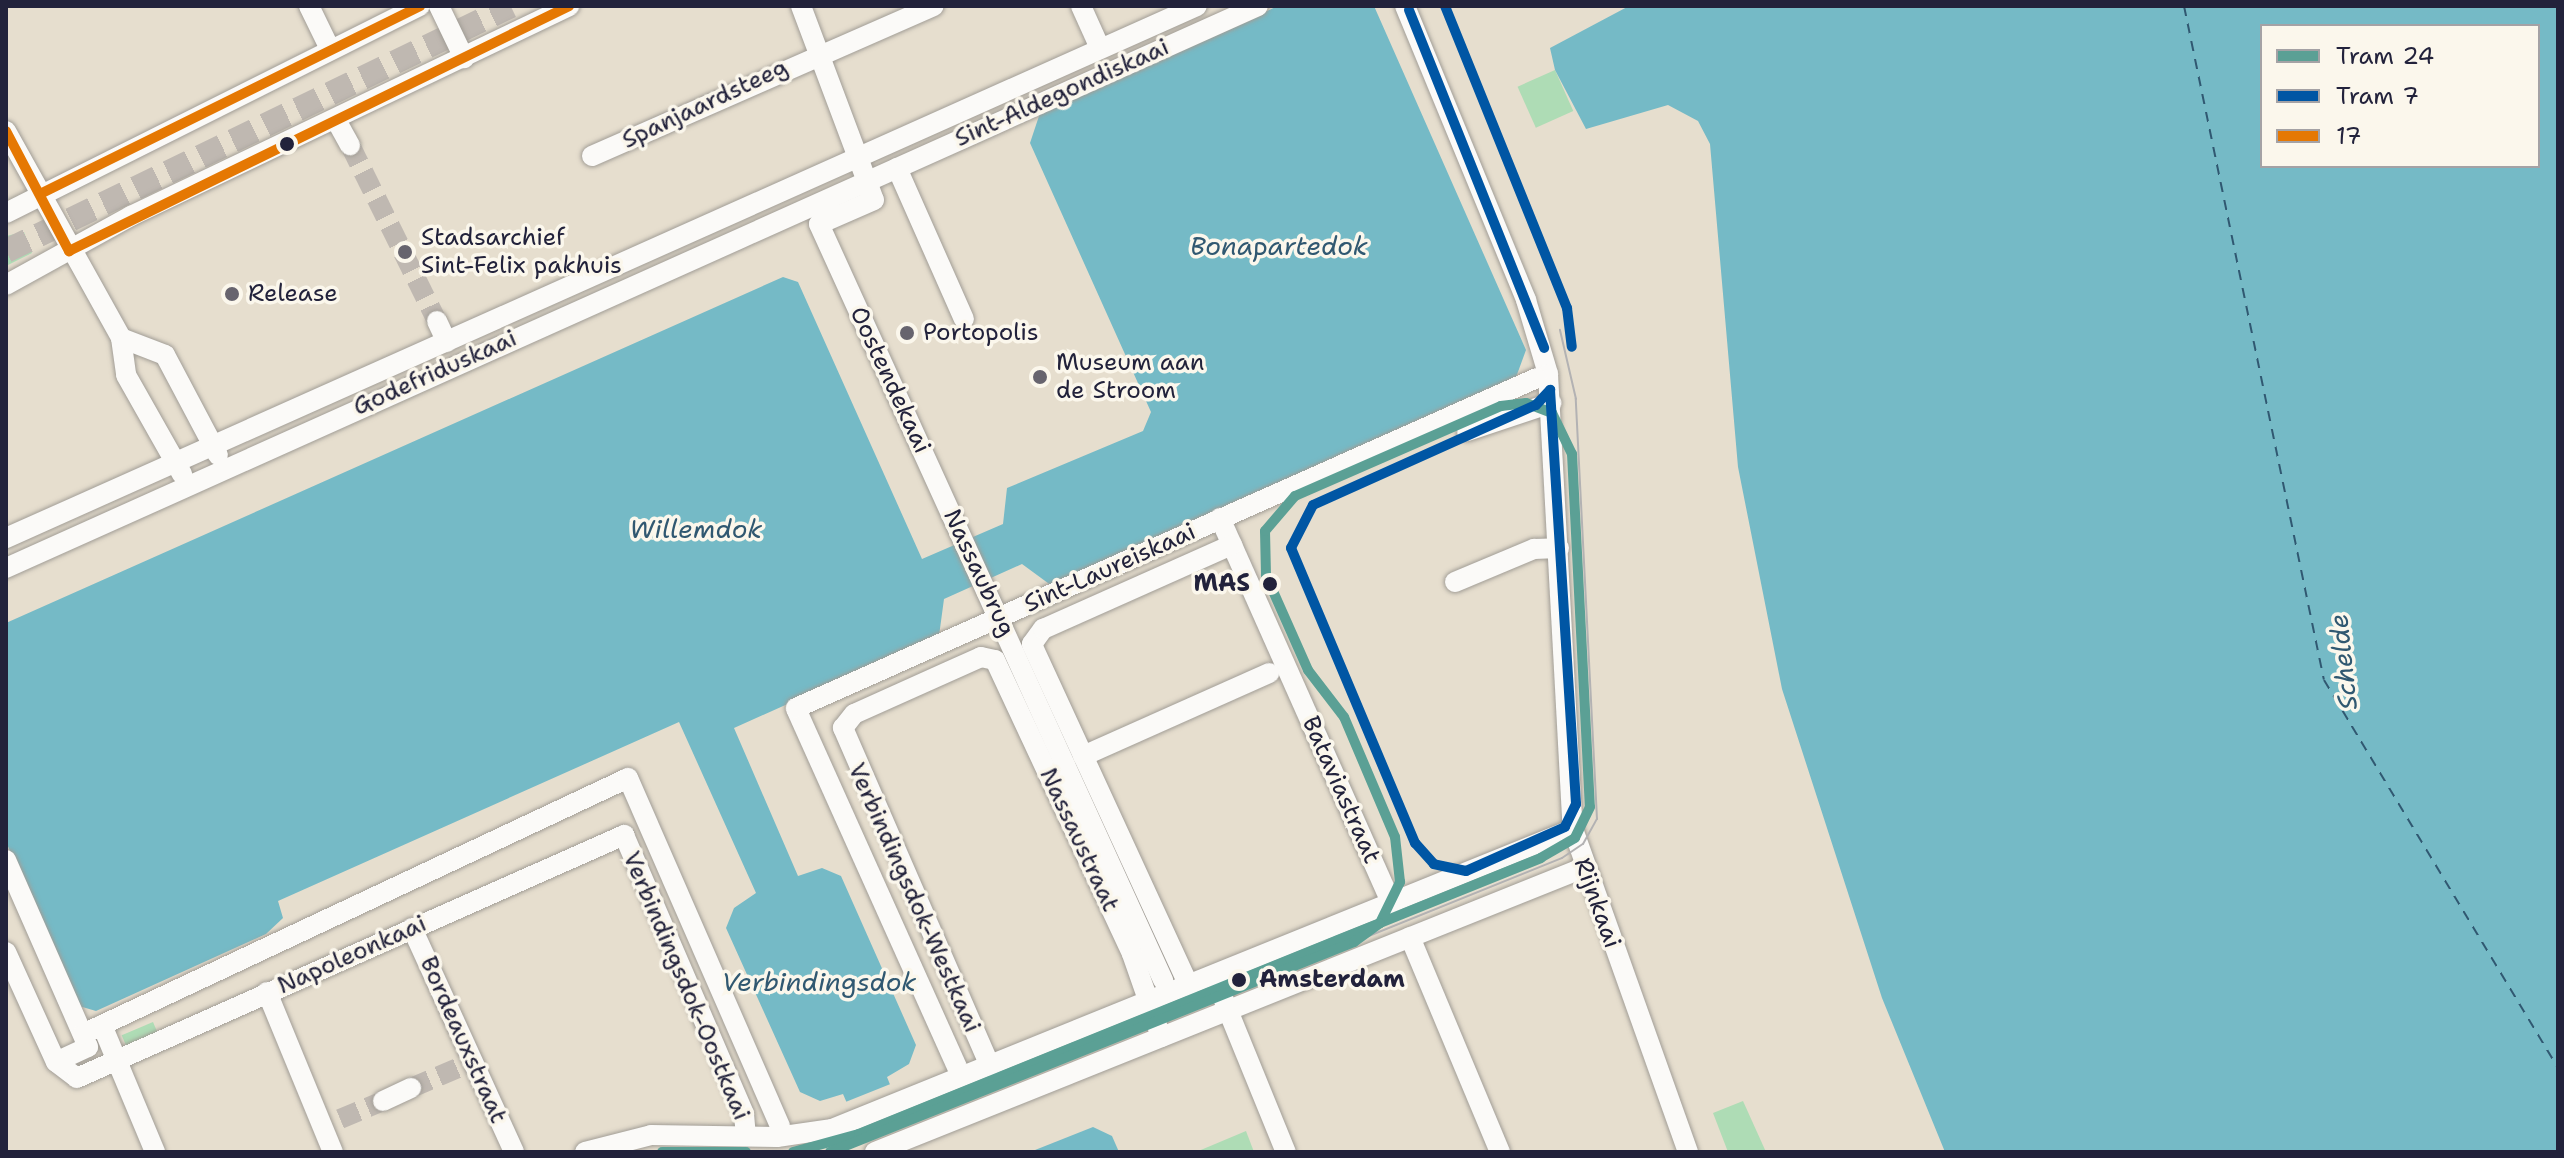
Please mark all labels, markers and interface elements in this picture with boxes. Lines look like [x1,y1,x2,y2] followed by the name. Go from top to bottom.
[2260,24,2540,168] legend
[950,33,1174,153] street label: Sint-Aldegondiskaai
[2336,40,2434,72] text: Tram 24
[618,53,792,155] street label: Spanjaardsteeg
[2336,80,2419,112] text: Tram 7
[2336,120,2362,152] text: 17
[279,136,295,152] unlabelled marker
[421,224,622,280] place label: Stadsarchief Sint-Felix pakhuis
[1190,230,1368,262] water label: Bonapartedok
[396,243,414,261] marker: Stadsarchief Sint-Felix pakhuis
[248,280,338,308] place label: Release
[223,285,241,303] marker: Release
[843,302,937,458] street label: Oostendekaai
[923,319,1039,347] place label: Portopolis
[349,324,521,422] street label: Godefriduskaai
[898,324,916,342] marker: Portopolis
[1056,349,1204,405] place label: Museum aan de Stroom
[1031,368,1049,386] marker: Museum aan de Stroom
[937,505,1021,641] street label: Nassaubrug
[630,513,762,545] water label: Willemdok
[1020,517,1200,619] street label: Sint-Laureiskaai
[1193,570,1250,598] place label: MAS
[1257,571,1283,597] marker: MAS
[2322,612,2364,712] water label: Schelde
[1296,712,1386,868] street label: Bataviastraat
[841,759,987,1037] street label: Verbindingsdok-Westkaai
[1033,764,1125,916] street label: Nassaustraat
[616,847,756,1125] street label: Verbindingsdok-Oostkaai
[1567,854,1627,952] street label: Rijnkaai
[273,909,431,1001] street label: Napoleonkaai
[413,952,513,1128] street label: Bordeauxstraat
[722,966,916,998] water label: Verbindingsdok
[1259,966,1405,994] place label: Amsterdam
[1226,967,1252,993] marker: Amsterdam

